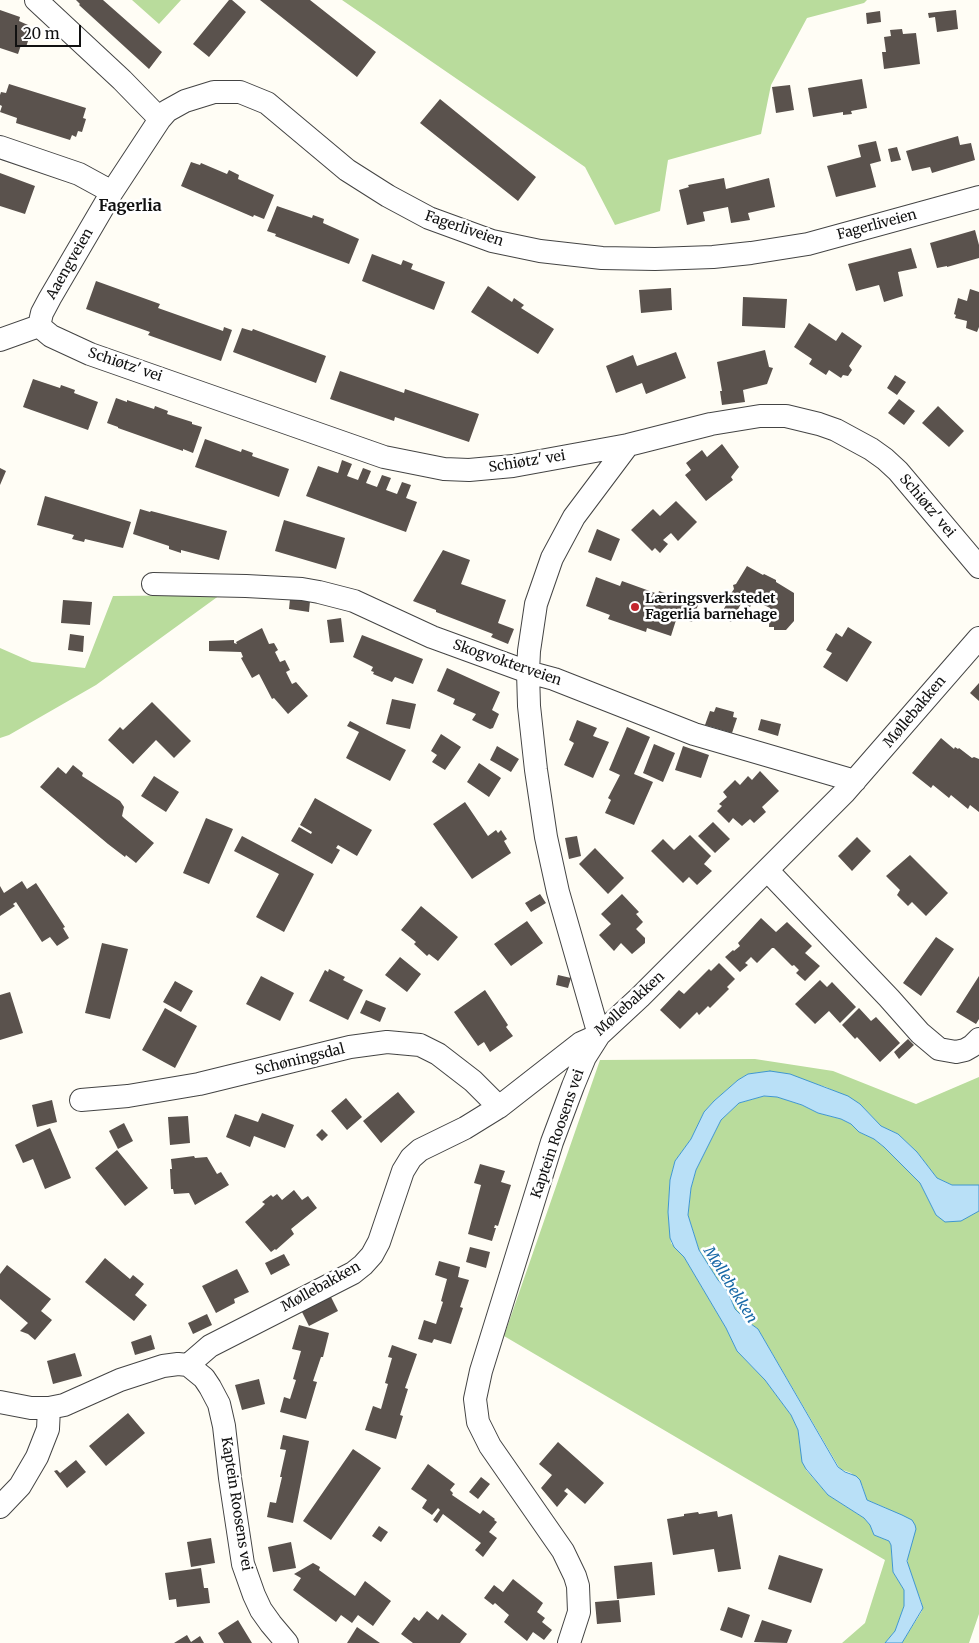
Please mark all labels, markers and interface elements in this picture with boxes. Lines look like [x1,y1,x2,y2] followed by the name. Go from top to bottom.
[18,15,84,47] scale bar
[23,24,60,43] text: 20 m
[98,196,162,216] district label: Fagerlia
[835,206,919,244] street label: Fagerliveien
[423,208,505,250] street label: Fagerliveien
[43,226,97,302] street label: Aaengveien
[86,344,164,386] street label: Schiøtz' vei
[487,448,567,476] street label: Schiøtz' vei
[896,471,958,541] street label: Schiøtz' vei
[645,591,777,624] place label: Læringsverkstedet Fagerlia barnehage
[629,601,641,613] marker: Læringsverkstedet Fagerlia barnehage
[450,637,564,689] street label: Skogvokterveien
[880,673,950,751] street label: Møllebakken
[592,968,668,1040] street label: Møllebakken
[254,1041,346,1079] street label: Schøningsdal
[528,1067,588,1201] street label: Kaptein Roosens vei
[699,1243,761,1327] water label: Møllebekken
[279,1258,363,1316] street label: Møllebakken
[217,1436,255,1572] street label: Kaptein Roosens vei

